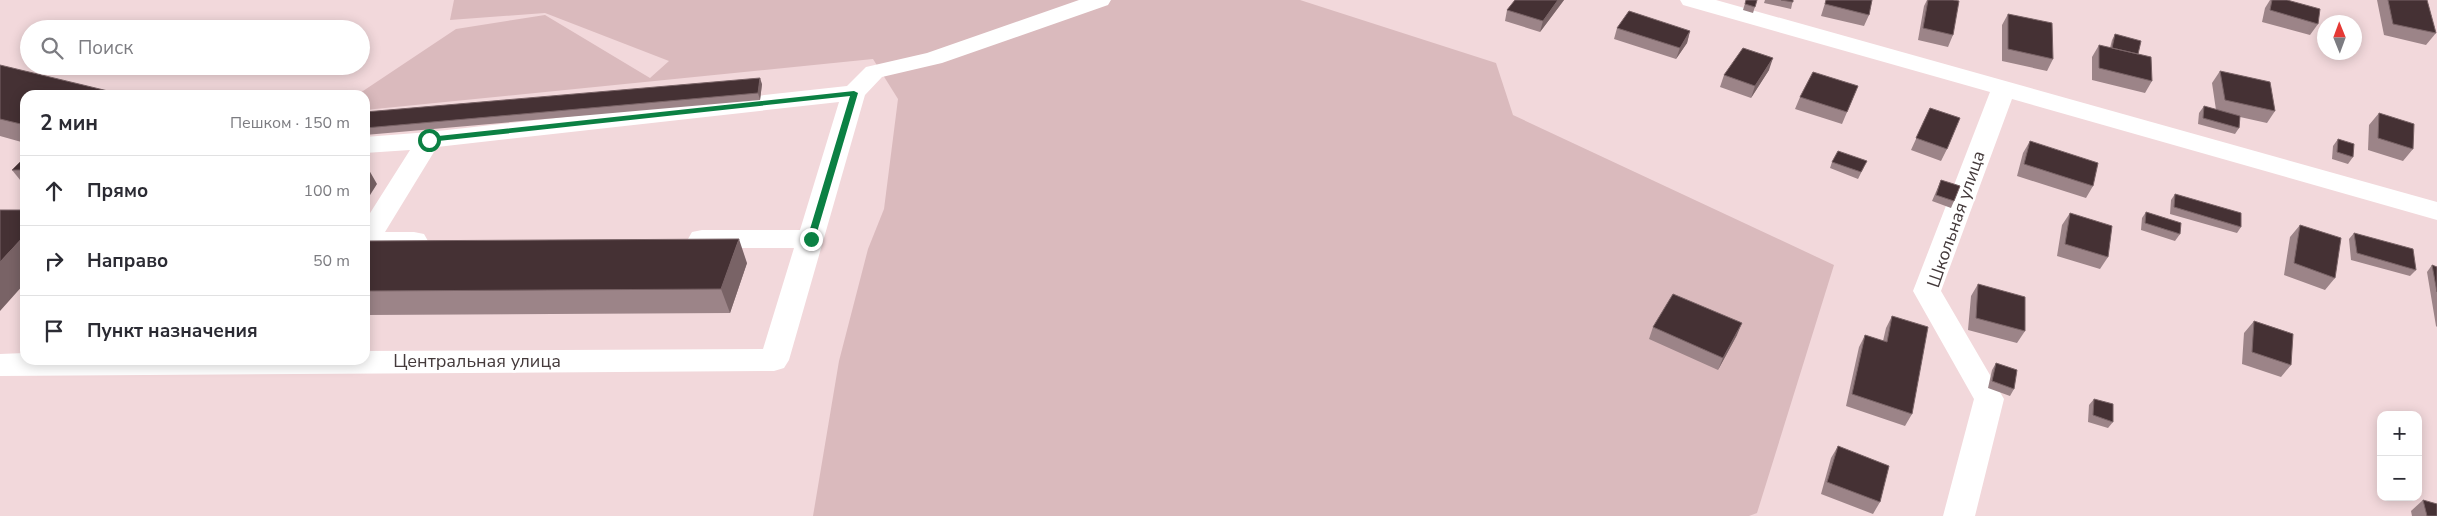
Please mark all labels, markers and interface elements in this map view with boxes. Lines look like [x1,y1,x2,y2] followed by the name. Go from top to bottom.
[2317,15,2362,60] north arrow
[20,20,370,75] search box
[38,34,66,62] icon: search
[78,35,133,61] text: Поиск
[40,109,98,137] text: 2 мин
[230,112,350,134] text: Пешком · 150 m
[418,129,441,152] route start
[1921,147,1991,291] street label: Школьная улица
[40,177,68,205] icon: ahead
[87,178,148,204] text: Прямо
[303,180,350,202] text: 100 m
[800,228,823,251] route end
[40,247,68,275] icon: right
[87,248,168,274] text: Направо
[313,250,350,272] text: 50 m
[40,317,68,345] icon: arrive
[87,318,258,344] text: Пункт назначения
[393,349,561,373] street label: Центральная улица
[2377,411,2422,501] map controls
[2377,411,2422,456] button: +
[2377,456,2422,501] button: −

